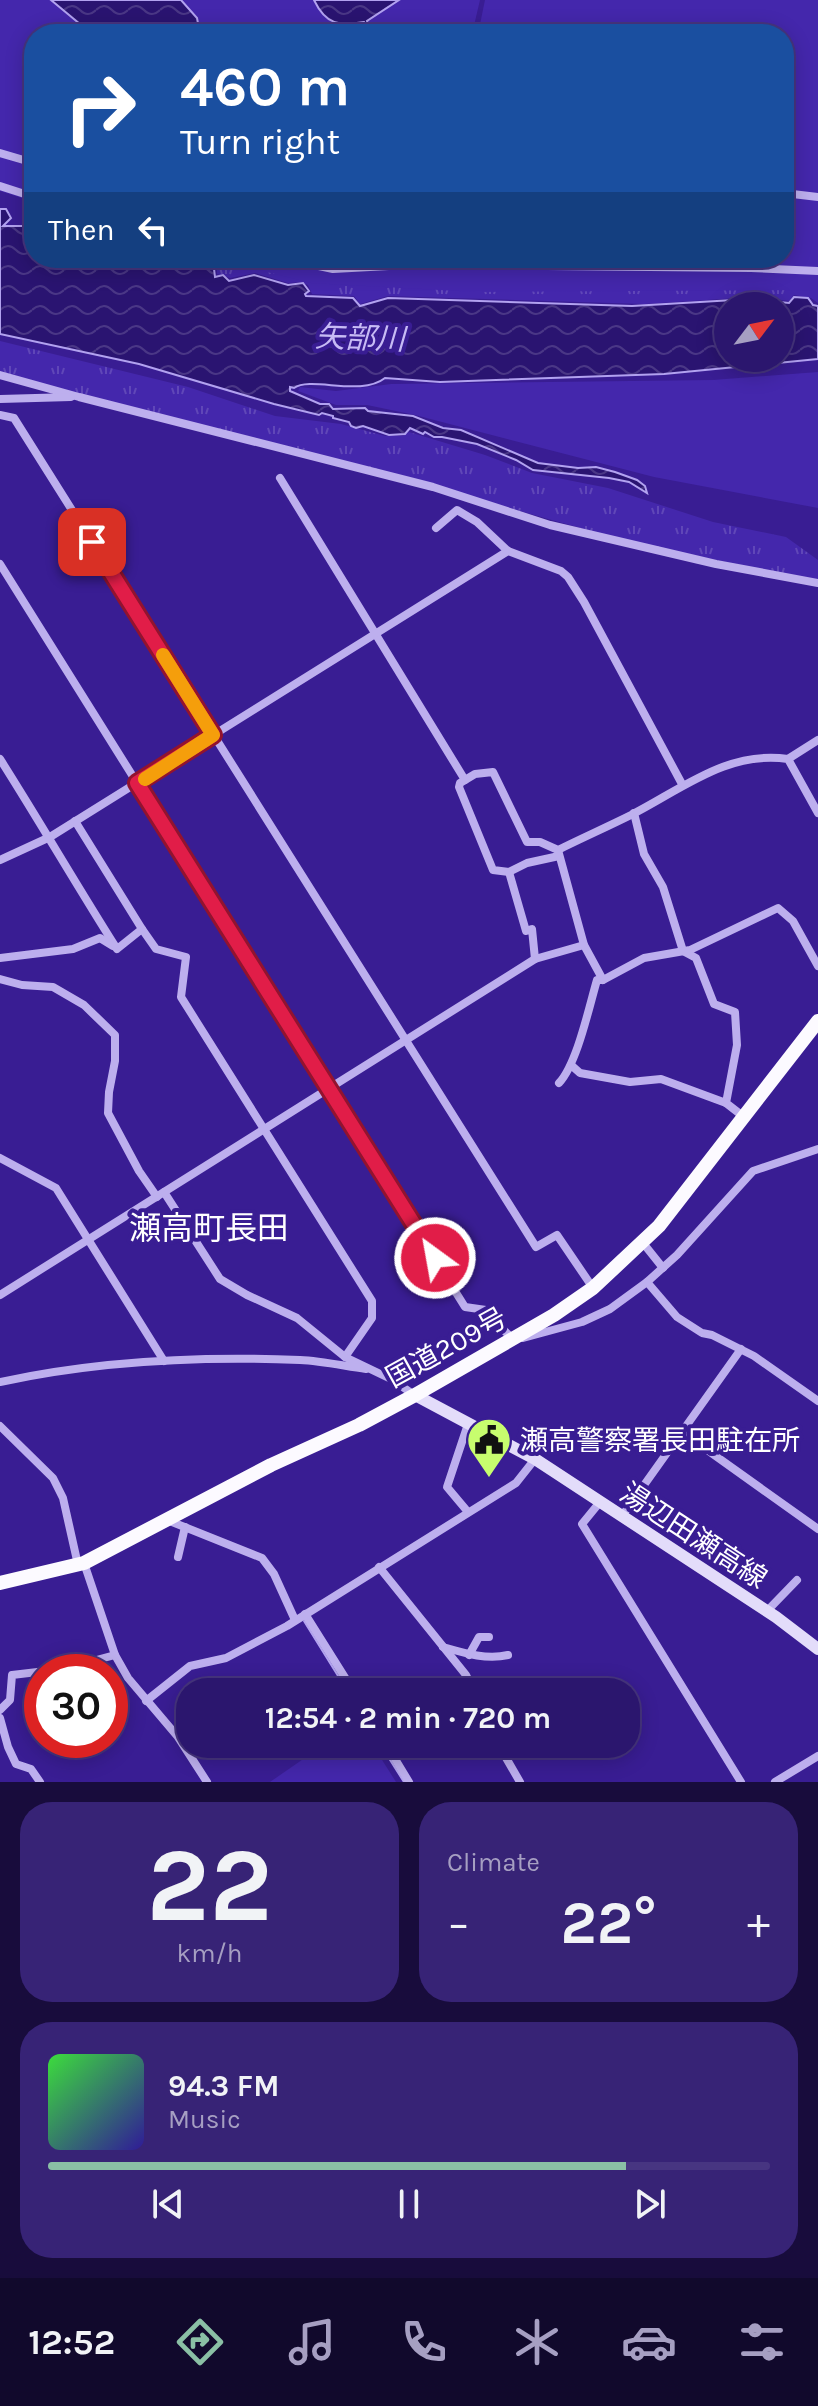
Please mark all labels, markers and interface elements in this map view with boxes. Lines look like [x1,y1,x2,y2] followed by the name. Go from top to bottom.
[180,54,350,119] text: 460 m
[48,56,152,160] icon: right
[180,121,340,163] text: Turn right
[131,208,175,252] icon: left
[48,212,115,248] text: Then
[714,292,794,372] north arrow
[714,292,794,372] map controls
[314,318,409,358] water label: 矢部川
[58,508,126,576] pin
[70,520,114,564] icon: arrive
[129,1210,289,1247] district label: 瀬高町長田
[393,1216,477,1300] position arrow
[380,1301,512,1394] street label: 国道209号
[465,1416,513,1479] public building icon: 瀬高警察署長田駐在所
[520,1424,800,1457] place label: 瀬高警察署長田駐在所
[614,1476,773,1595] street label: 湯辺田瀬高線
[24,1654,128,1758] speed limit sign: 30
[265,1700,551,1736] text: 12:54 · 2 min · 720 m
[147,1825,272,1946] text: 22
[447,1847,540,1878] text: Climate
[561,1888,656,1958] text: 22°
[447,1898,470,1949] text: −
[747,1898,770,1949] text: +
[177,1938,242,1969] text: km/h
[168,2068,279,2104] text: 94.3 FM
[168,2104,241,2135] text: Music
[146,2182,190,2226] icon: previous
[387,2182,431,2226] icon: pause
[628,2182,672,2226] icon: next
[172,2314,228,2370] icon: directions
[284,2314,340,2370] icon: music
[396,2314,452,2370] icon: phone
[509,2314,565,2370] icon: climate
[621,2314,677,2370] icon: car
[734,2314,790,2370] icon: filters
[28,2321,115,2363] text: 12:52

